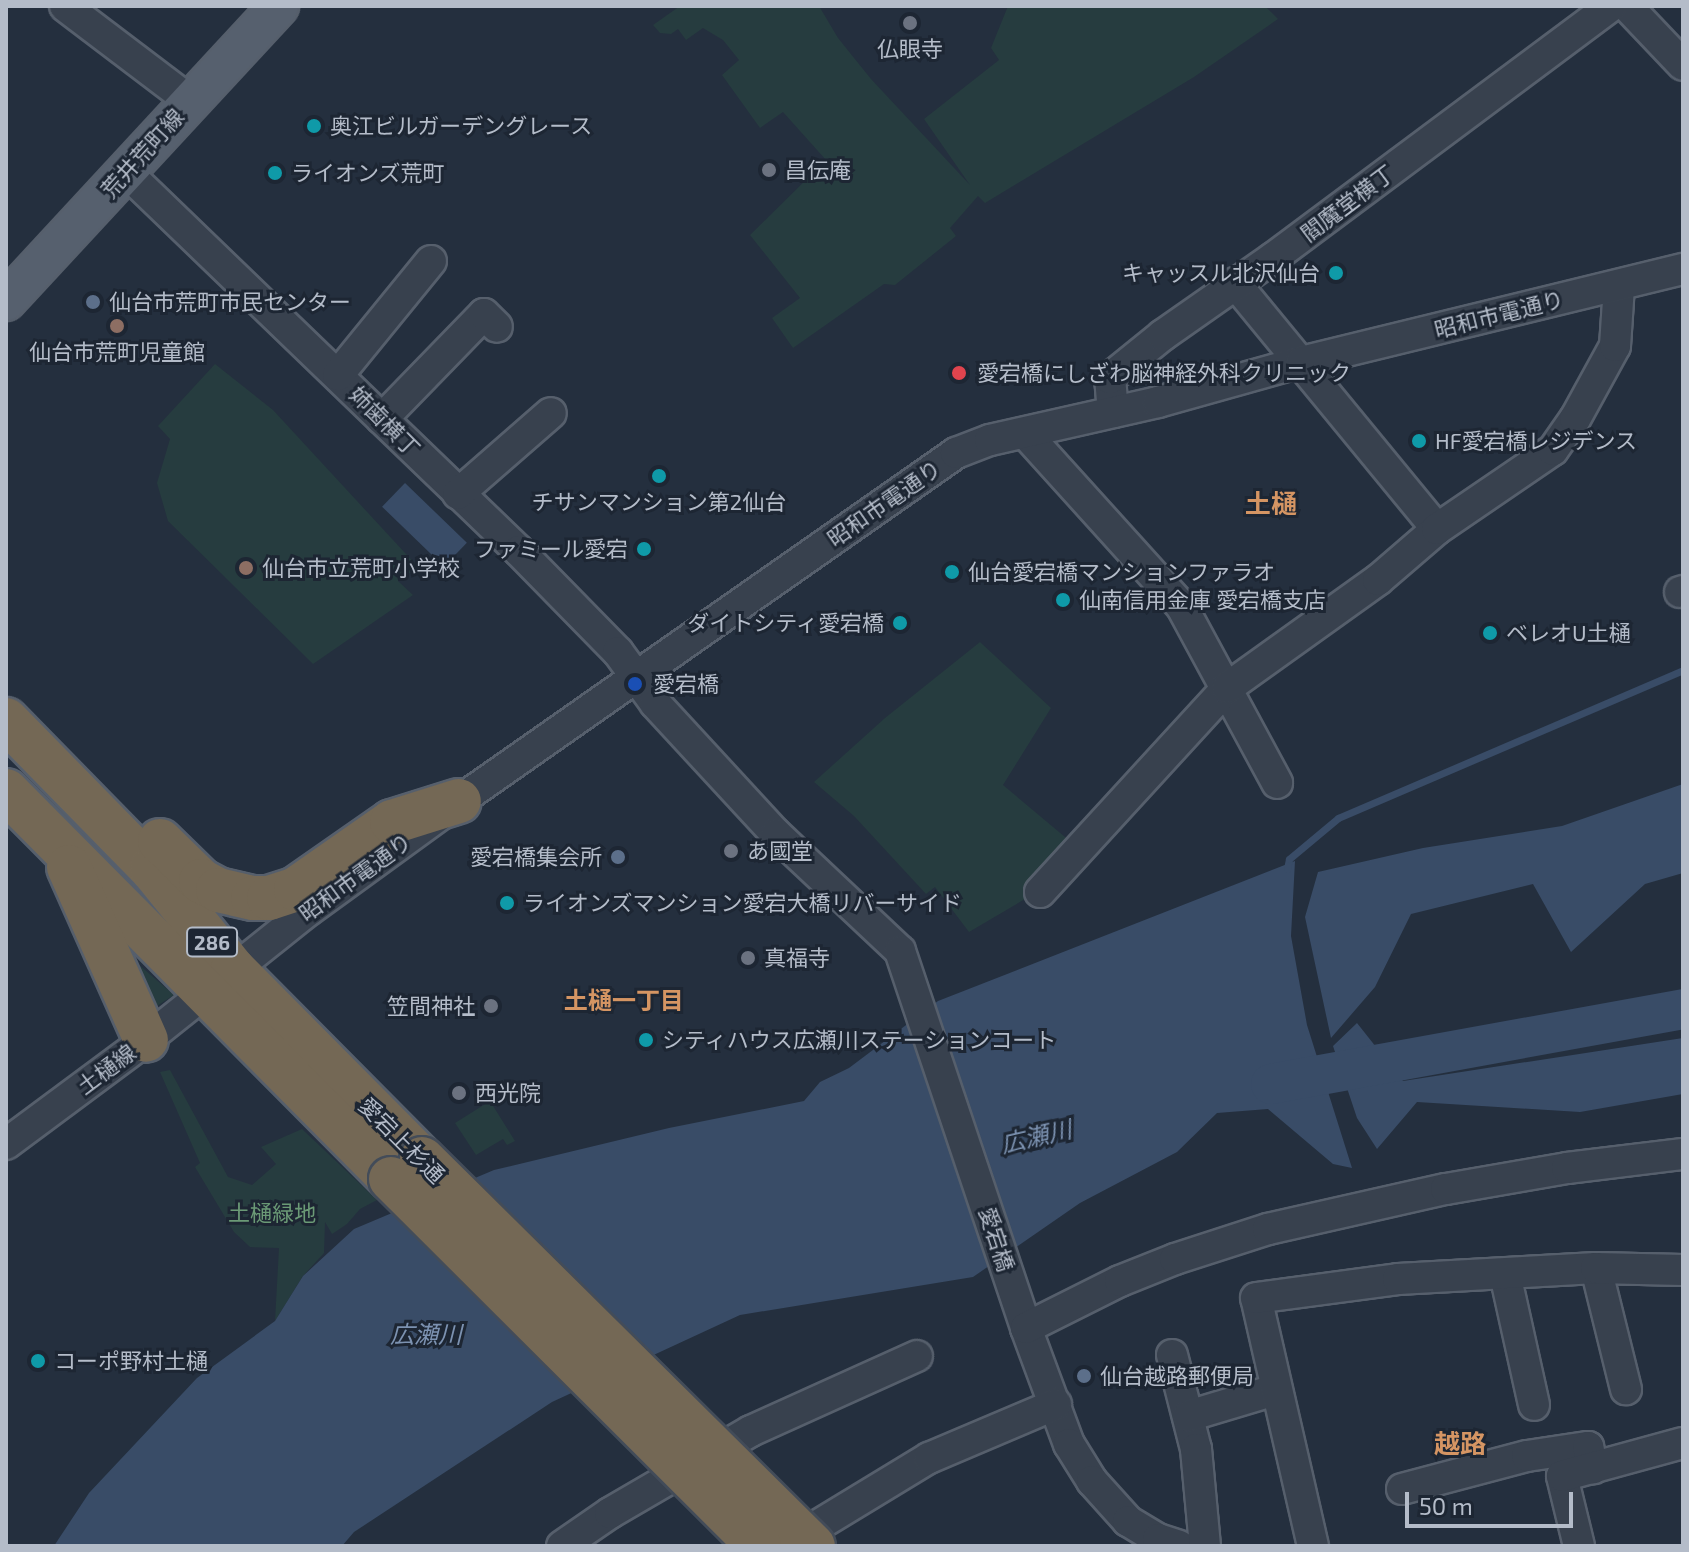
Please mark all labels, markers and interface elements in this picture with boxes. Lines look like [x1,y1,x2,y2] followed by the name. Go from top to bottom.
[901,14,919,32] marker: 仏眼寺
[877,36,943,62] place label: 仏眼寺
[95,103,189,203] street label: 荒井荒町線
[330,113,594,139] place label: 奥江ビルガーデングレース
[305,117,323,135] marker: 奥江ビルガーデングレース
[785,157,851,183] place label: 昌伝庵
[1295,159,1399,247] street label: 閻魔堂横丁
[291,160,445,186] place label: ライオンズ荒町
[760,161,778,179] marker: 昌伝庵
[266,164,284,182] marker: ライオンズ荒町
[1122,260,1320,286] place label: キャッスル北沢仙台
[1327,264,1345,282] marker: キャッスル北沢仙台
[1432,285,1566,343] street label: 昭和市電通り
[109,289,351,315] place label: 仙台市荒町市民センター
[84,293,102,311] marker: 仙台市荒町市民センター
[108,317,126,335] marker: 仙台市荒町児童館
[29,339,205,365] place label: 仙台市荒町児童館
[977,360,1351,386] place label: 愛宕橋にしざわ脳神経外科クリニック
[948,362,970,384] marker: 愛宕橋にしざわ脳神経外科クリニック
[345,381,425,461] street label: 姉歯横丁
[1435,428,1638,454] place label: HF愛宕橋レジデンス
[1410,432,1428,450] marker: HF愛宕橋レジデンス
[822,454,946,552] street label: 昭和市電通り
[650,467,668,485] marker: チサンマンション第2仙台
[1245,487,1297,519] district label: 土樋
[532,489,786,515] place label: チサンマンション第2仙台
[474,536,628,562] place label: ファミール愛宕
[635,540,653,558] marker: ファミール愛宕
[262,555,460,581] place label: 仙台市立荒町小学校
[237,559,255,577] marker: 仙台市立荒町小学校
[968,559,1276,585] place label: 仙台愛宕橋マンションファラオ
[943,563,961,581] marker: 仙台愛宕橋マンションファラオ
[1079,587,1326,613] place label: 仙南信用金庫 愛宕橋支店
[1054,591,1072,609] marker: 仙南信用金庫 愛宕橋支店
[686,610,884,636] place label: ダイトシティ愛宕橋
[891,614,909,632] marker: ダイトシティ愛宕橋
[1506,620,1631,646] place label: ベレオU土樋
[1481,624,1499,642] marker: ベレオU土樋
[653,671,719,697] place label: 愛宕橋
[624,673,646,695] marker: 愛宕橋
[294,828,416,926] street label: 昭和市電通り
[747,838,813,864] place label: あ國堂
[722,842,740,860] marker: あ國堂
[470,844,602,870] place label: 愛宕橋集会所
[609,848,627,866] marker: 愛宕橋集会所
[523,890,963,916] place label: ライオンズマンション愛宕大橋リバーサイド
[498,894,516,912] marker: ライオンズマンション愛宕大橋リバーサイド
[186,926,238,958] road number: 286
[764,945,830,971] place label: 真福寺
[739,949,757,967] marker: 真福寺
[564,986,684,1014] district label: 土樋一丁目
[387,993,475,1019] place label: 笠間神社
[482,997,500,1015] marker: 笠間神社
[662,1027,1058,1053] place label: シティハウス広瀬川ステーションコート
[637,1031,655,1049] marker: シティハウス広瀬川ステーションコート
[72,1039,140,1099] street label: 土樋線
[475,1080,541,1106] place label: 西光院
[450,1084,468,1102] marker: 西光院
[354,1092,450,1188] street label: 愛宕上杉通
[998,1114,1074,1158] water label: 広瀬川
[228,1200,316,1226] park label: 土樋緑地
[974,1204,1020,1274] street label: 愛宕橋
[390,1320,462,1348] water label: 広瀬川
[54,1348,208,1374] place label: コーポ野村土樋
[29,1352,47,1370] marker: コーポ野村土樋
[1100,1363,1254,1389] place label: 仙台越路郵便局
[1075,1367,1093,1385] marker: 仙台越路郵便局
[1434,1427,1486,1459] district label: 越路
[1409,1476,1577,1526] scale bar
[1419,1491,1473,1520] text: 50 m

